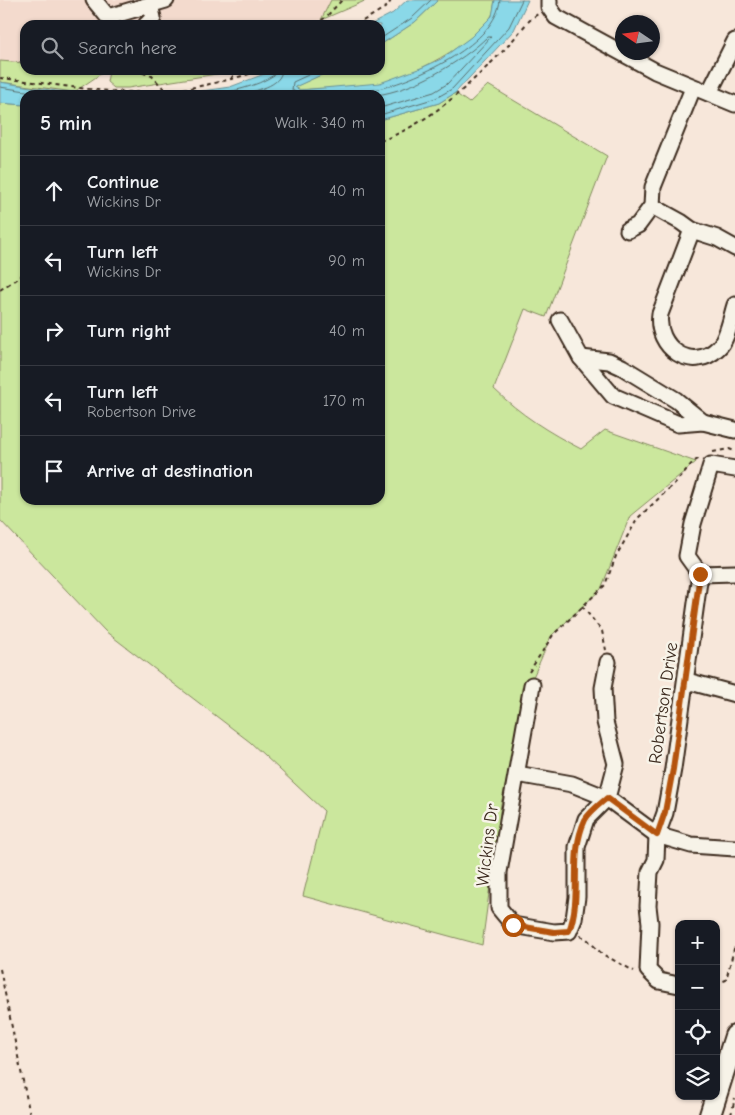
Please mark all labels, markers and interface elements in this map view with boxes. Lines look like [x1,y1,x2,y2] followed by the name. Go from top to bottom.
[615,15,660,60] north arrow
[20,20,385,75] search box
[38,34,66,62] icon: search
[78,37,177,59] text: Search here
[40,111,92,135] text: 5 min
[275,114,365,132] text: Walk · 340 m
[87,171,159,193] text: Continue
[40,177,68,205] icon: ahead
[329,182,365,200] text: 40 m
[87,193,161,211] text: Wickins Dr
[87,241,158,263] text: Turn left
[40,247,68,275] icon: left
[328,252,365,270] text: 90 m
[87,263,161,281] text: Wickins Dr
[40,317,68,345] icon: right
[87,320,171,342] text: Turn right
[329,322,365,340] text: 40 m
[87,381,158,403] text: Turn left
[40,387,68,415] icon: left
[323,392,365,410] text: 170 m
[87,403,196,421] text: Robertson Drive
[40,457,68,485] icon: arrive
[87,460,253,482] text: Arrive at destination
[689,563,712,586] route end
[645,641,682,765] street label: Robertson Drive
[472,802,503,888] street label: Wickins Dr
[502,914,525,937] route start
[675,920,720,1100] map controls
[675,920,720,965] button: +
[675,965,720,1010] button: −
[675,1010,720,1055] button: locate
[675,1055,720,1100] button: layers

